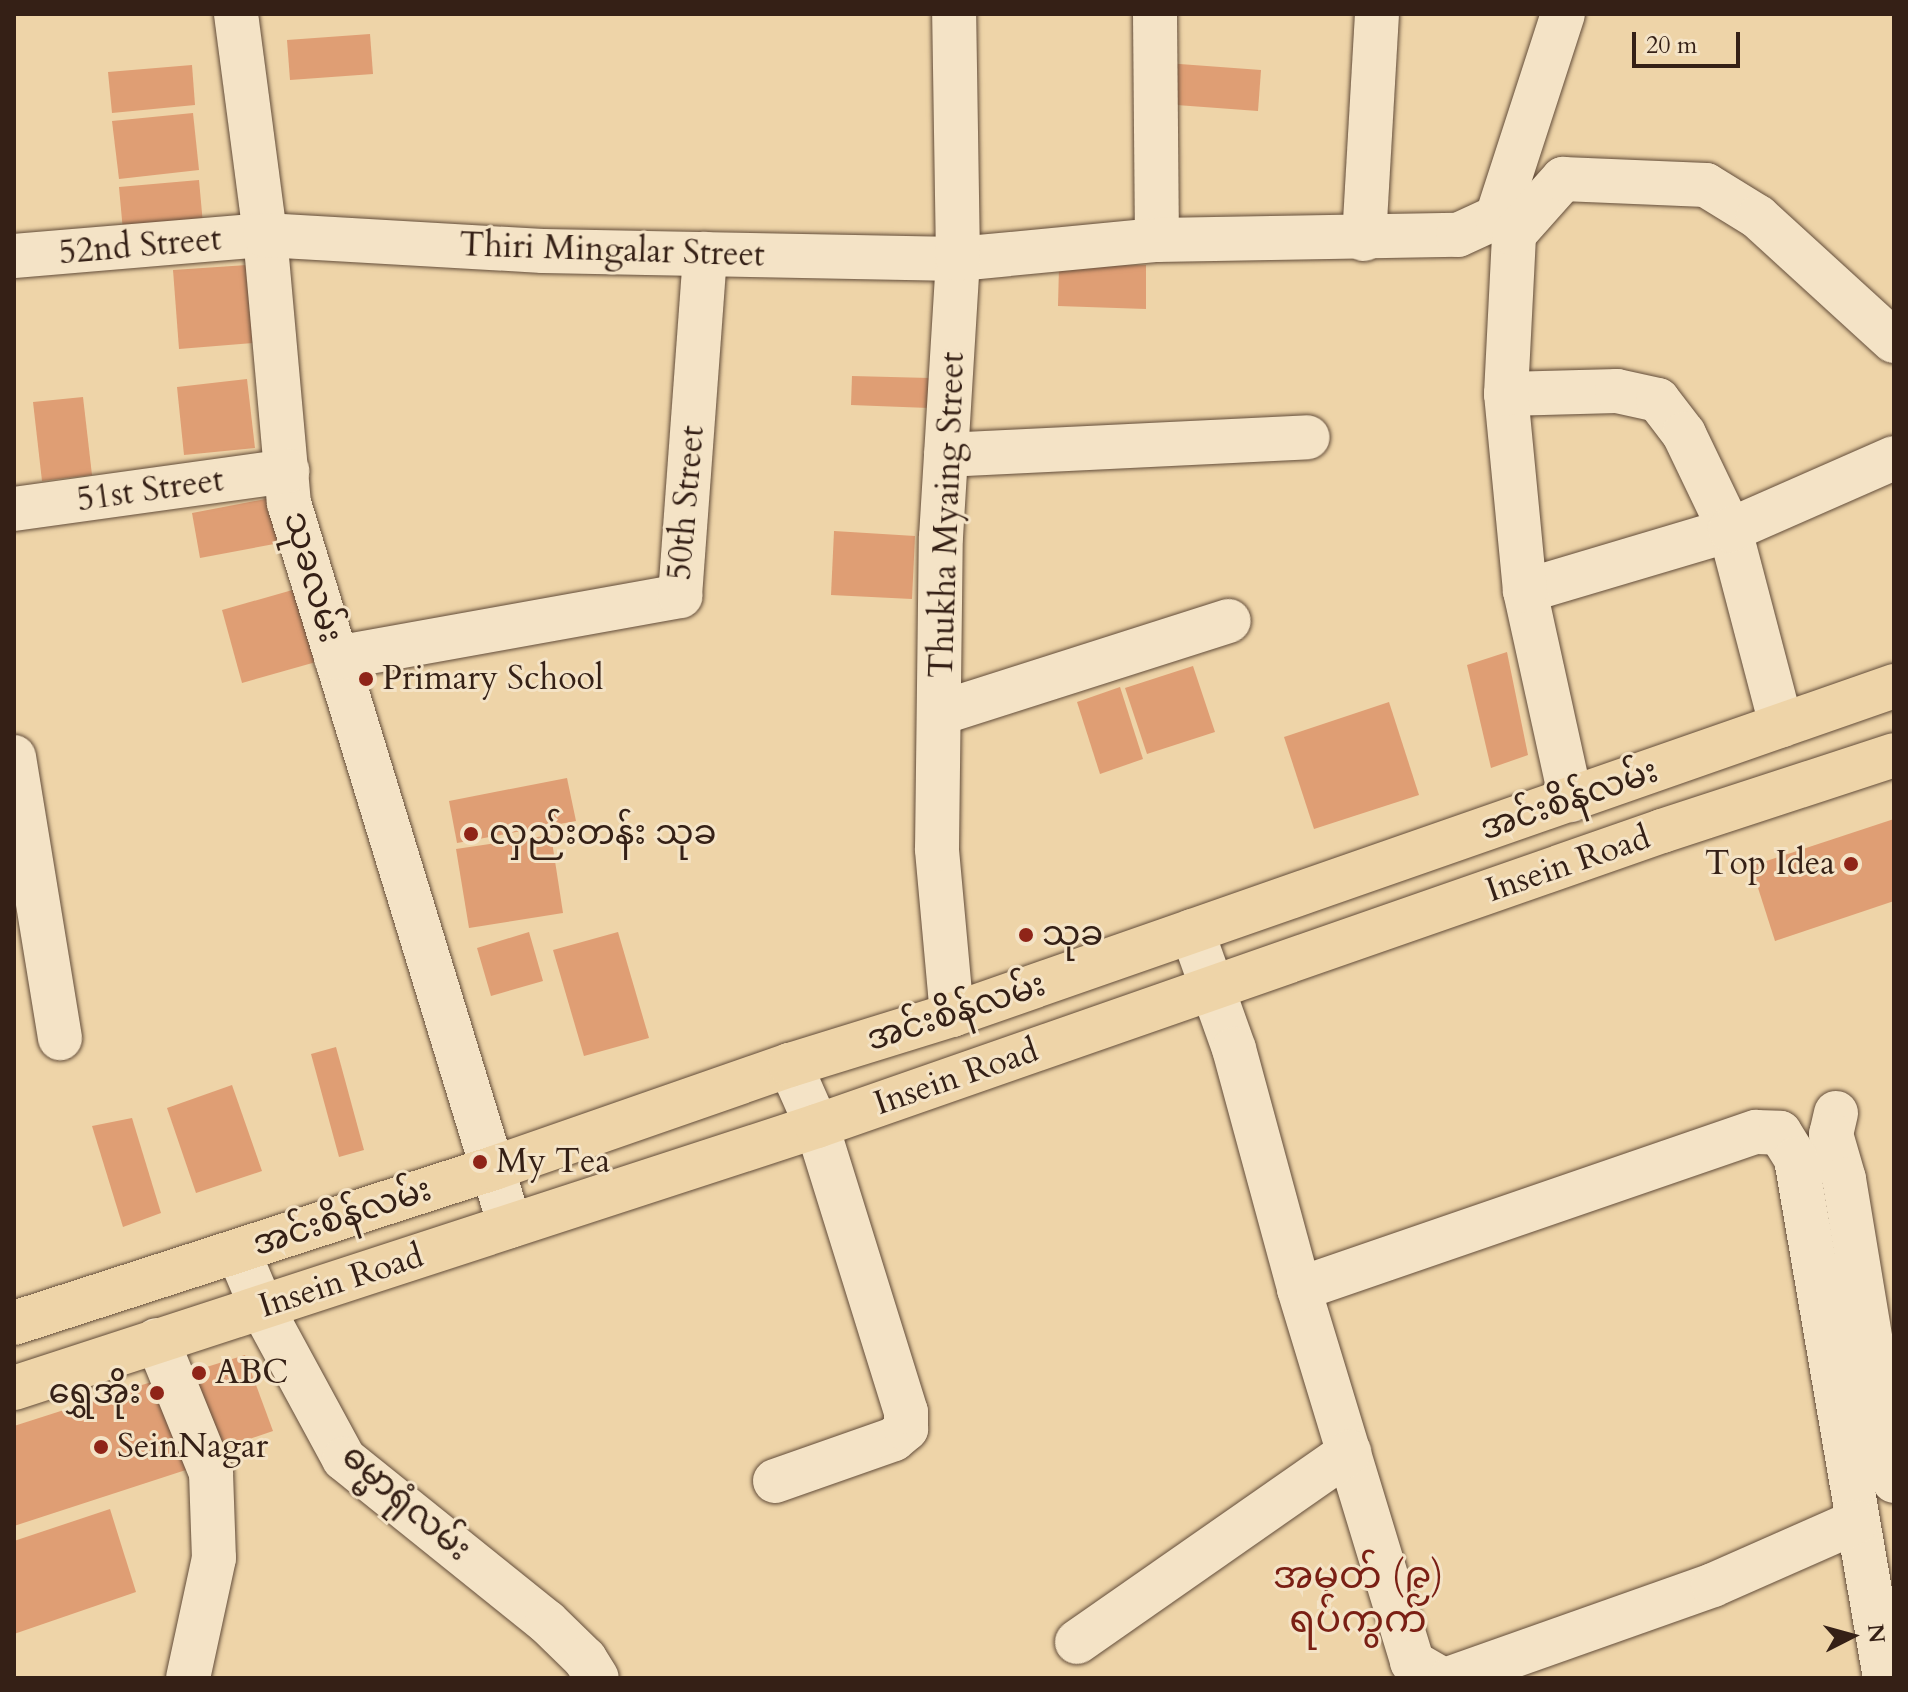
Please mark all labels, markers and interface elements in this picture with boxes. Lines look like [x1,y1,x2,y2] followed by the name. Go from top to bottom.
[1636,16,1744,66] scale bar
[1646,29,1697,62] text: 20 m
[57,219,223,273] street label: 52nd Street
[459,224,765,276] street label: Thiri Mingalar Street
[921,351,973,679] street label: Thukha Myaing Street
[659,424,713,582] street label: 50th Street
[74,460,226,520] street label: 51st Street
[275,507,351,647] street label: သုခလမ်း
[382,659,604,699] place label: Primary School
[357,670,375,688] marker: Primary School
[1475,751,1663,849] street label: အင်းစိန်လမ်း
[489,814,717,854] place label: လှည်းတန်း သုခ
[1481,817,1655,911] street label: Insein Road
[460,823,482,845] marker: လှည်းတန်း သုခ
[1705,844,1835,884] place label: Top Idea
[1842,855,1860,873] marker: Top Idea
[1042,915,1103,955] place label: သုခ
[1017,926,1035,944] marker: သုခ
[861,964,1051,1060] street label: အင်းစိန်လမ်း
[869,1030,1043,1124] street label: Insein Road
[496,1142,610,1182] place label: My Tea
[471,1153,489,1171] marker: My Tea
[247,1169,437,1265] street label: အင်းစိန်လမ်း
[254,1235,428,1327] street label: Insein Road
[215,1353,288,1393] place label: ABC
[190,1364,208,1382] marker: ABC
[48,1373,141,1413] place label: ရွှေအိုး
[148,1384,166,1402] marker: ရွှေအိုး
[117,1427,268,1467] place label: SeinNagar
[333,1436,479,1570] street label: ဓမ္မာရုံလမ်း
[92,1438,110,1456] marker: SeinNagar
[1273,1554,1443,1644] district label: အမှတ် (၉) ရပ်ကွက်
[1812,1596,1892,1676] north arrow
[1860,1622,1892,1645] text: N

